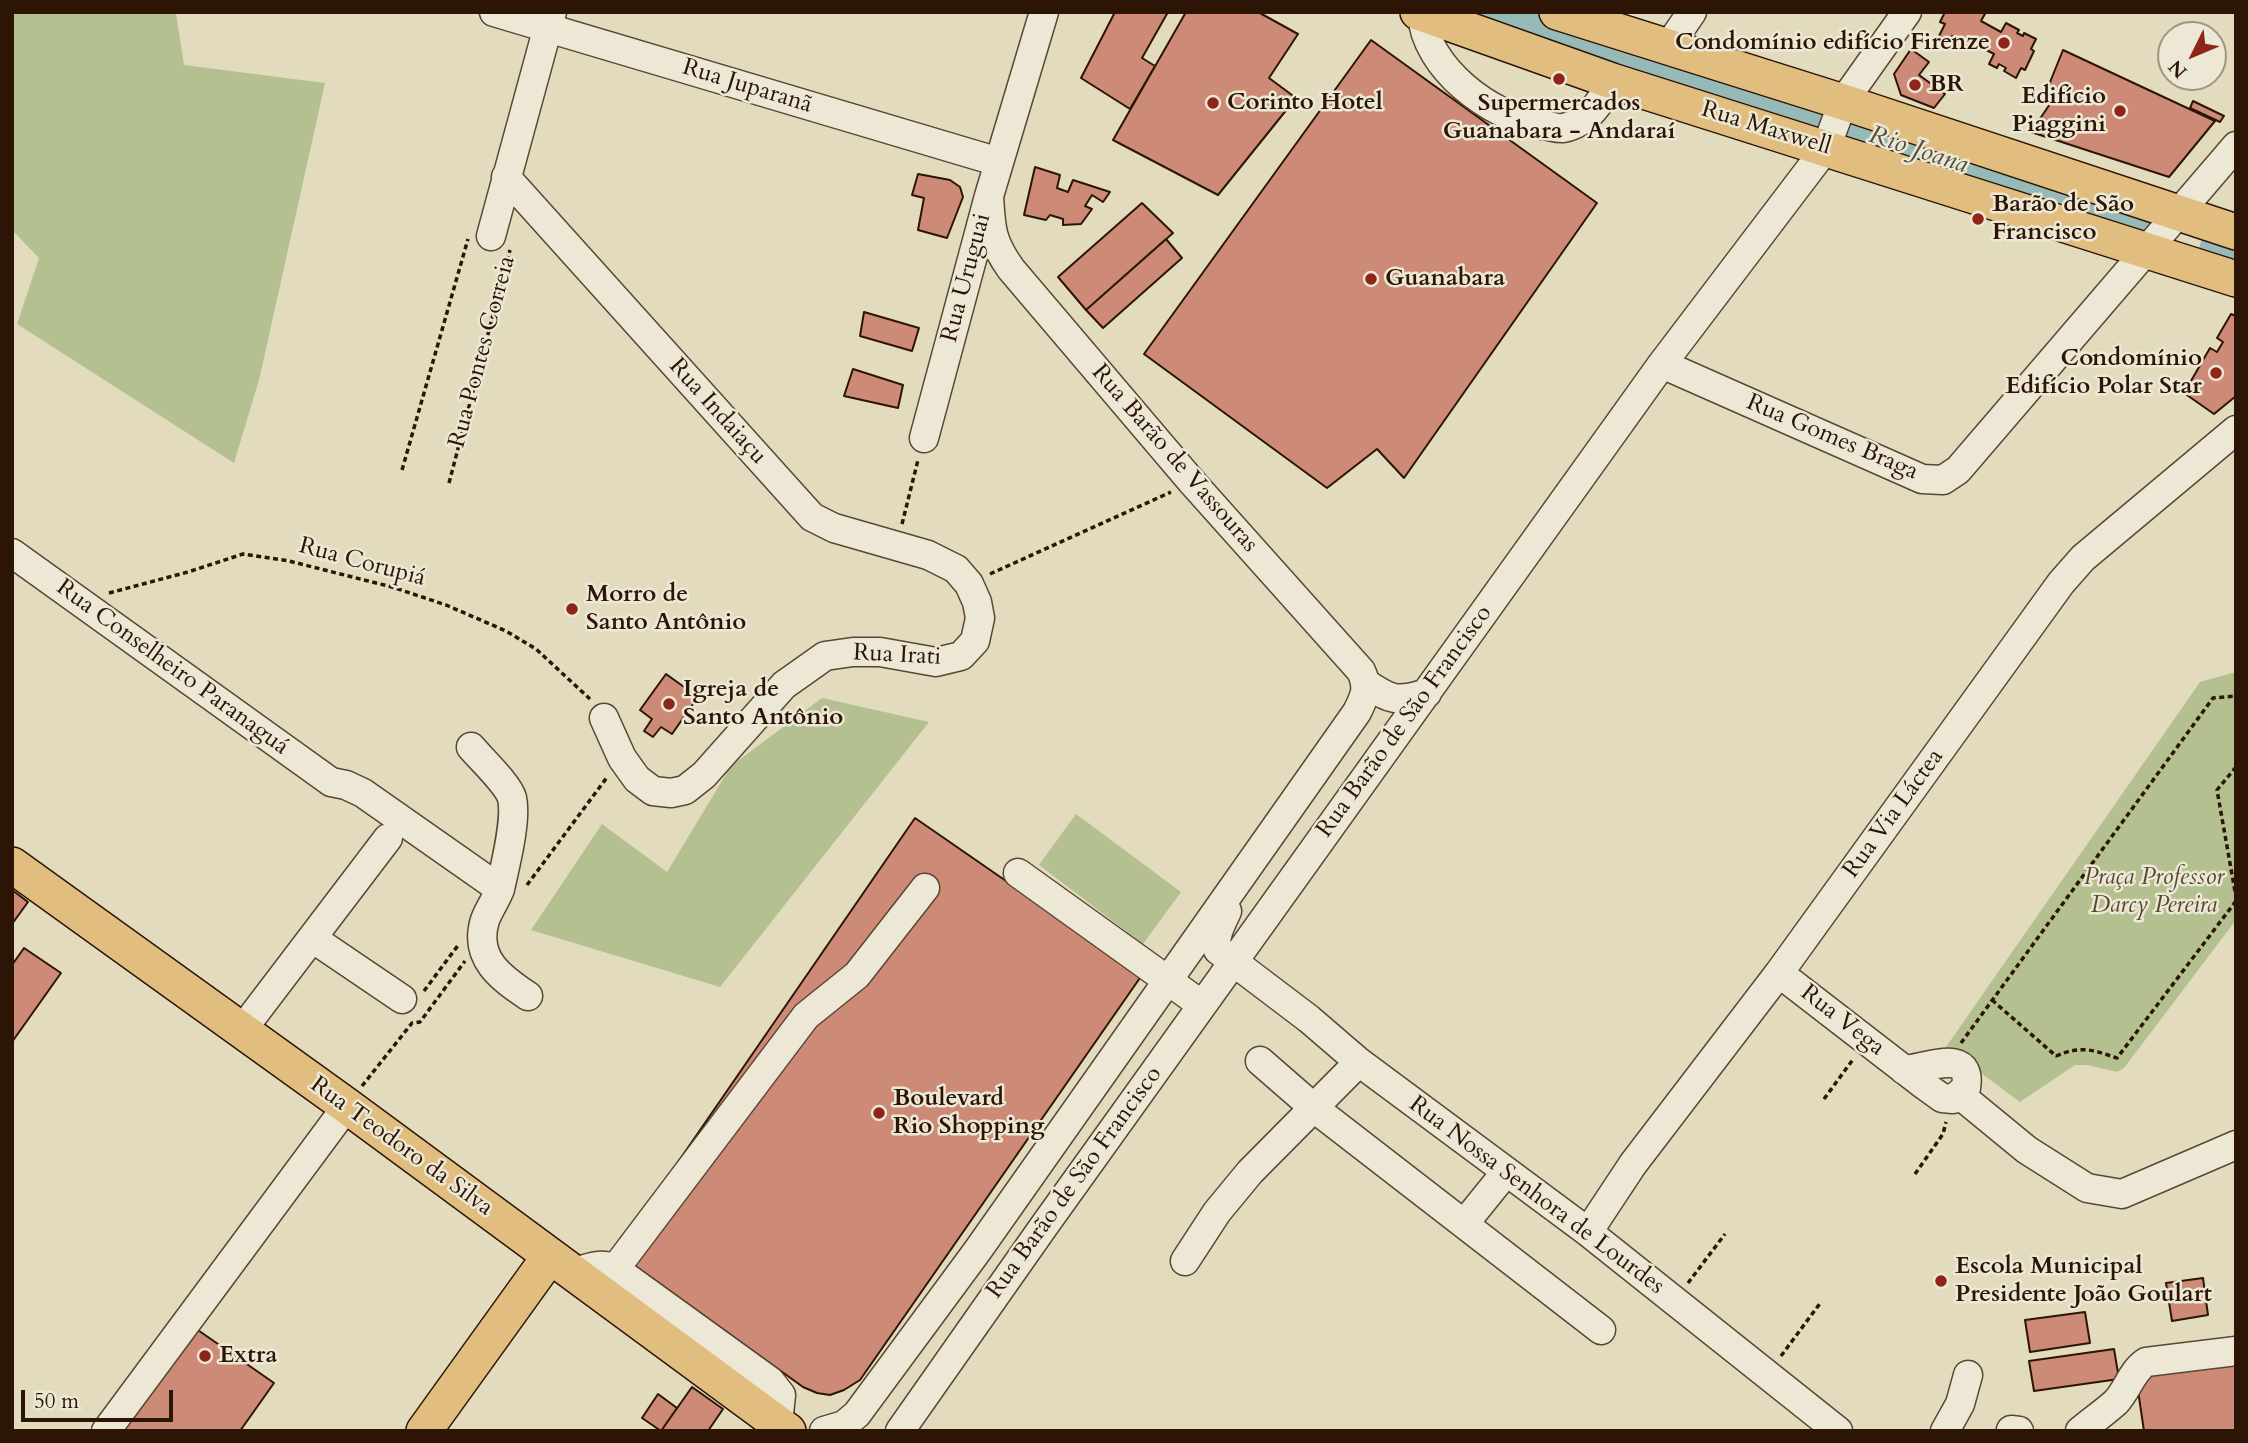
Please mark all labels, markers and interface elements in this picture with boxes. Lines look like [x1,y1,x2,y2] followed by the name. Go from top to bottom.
[2157,21,2227,91] north arrow
[1675,29,1990,57] place label: Condomínio edifício Firenze
[1996,35,2012,51] marker: Condomínio edifício Firenze
[679,54,815,120] street label: Rua Juparanã
[2163,54,2193,84] text: N
[1551,71,1567,87] marker: Supermercados Guanabara - Andaraí
[1929,71,1964,99] place label: BR
[1907,77,1923,93] marker: BR
[2012,83,2106,139] place label: Edifício Piaggini
[1227,89,1383,117] place label: Corinto Hotel
[1443,90,1675,146] place label: Supermercados Guanabara - Andaraí
[1205,95,1221,111] marker: Corinto Hotel
[1698,96,1834,162] street label: Rua Maxwell
[2112,103,2128,119] marker: Edifício Piaggini
[1865,120,1971,182] water label: Rio Joana
[1992,191,2134,247] place label: Barão de São Francisco
[936,211,998,345] street label: Rua Uruguai
[1970,211,1986,227] marker: Barão de São Francisco
[444,253,522,451] street label: Rua Pontes Correia
[1385,265,1505,293] place label: Guanabara
[1363,271,1379,287] marker: Guanabara
[2005,345,2202,401] place label: Condomínio Edifício Polar Star
[662,353,772,471] street label: Rua Indaiaçu
[1085,359,1263,559] street label: Rua Barão de Vassouras
[2208,365,2224,381] marker: Condomínio Edifício Polar Star
[1742,389,1922,487] street label: Rua Gomes Braga
[296,532,428,594] street label: Rua Corupiá
[50,574,294,762] street label: Rua Conselheiro Paranaguá
[586,581,746,637] place label: Morro de Santo Antônio
[1311,600,1499,844] street label: Rua Barão de São Francisco
[564,601,580,617] marker: Morro de Santo Antônio
[852,639,942,673] street label: Rua Irati
[683,676,843,732] place label: Igreja de Santo Antônio
[661,696,677,712] marker: Igreja de Santo Antônio
[1838,744,1950,884] street label: Rua Via Láctea
[2084,864,2224,920] park label: Praça Professor Darcy Pereira
[1794,979,1890,1063] street label: Rua Vega
[981,1061,1169,1305] street label: Rua Barão de São Francisco
[304,1071,498,1223] street label: Rua Teodoro da Silva
[893,1085,1045,1141] place label: Boulevard Rio Shopping
[1403,1090,1669,1302] street label: Rua Nossa Senhora de Lourdes
[871,1105,887,1121] marker: Boulevard Rio Shopping
[1955,1253,2212,1309] place label: Escola Municipal Presidente João Goulart
[1933,1273,1949,1289] marker: Escola Municipal Presidente João Goulart
[219,1342,277,1370] place label: Extra
[197,1348,213,1364] marker: Extra
[24,1376,177,1420] scale bar
[34,1387,79,1416] text: 50 m

